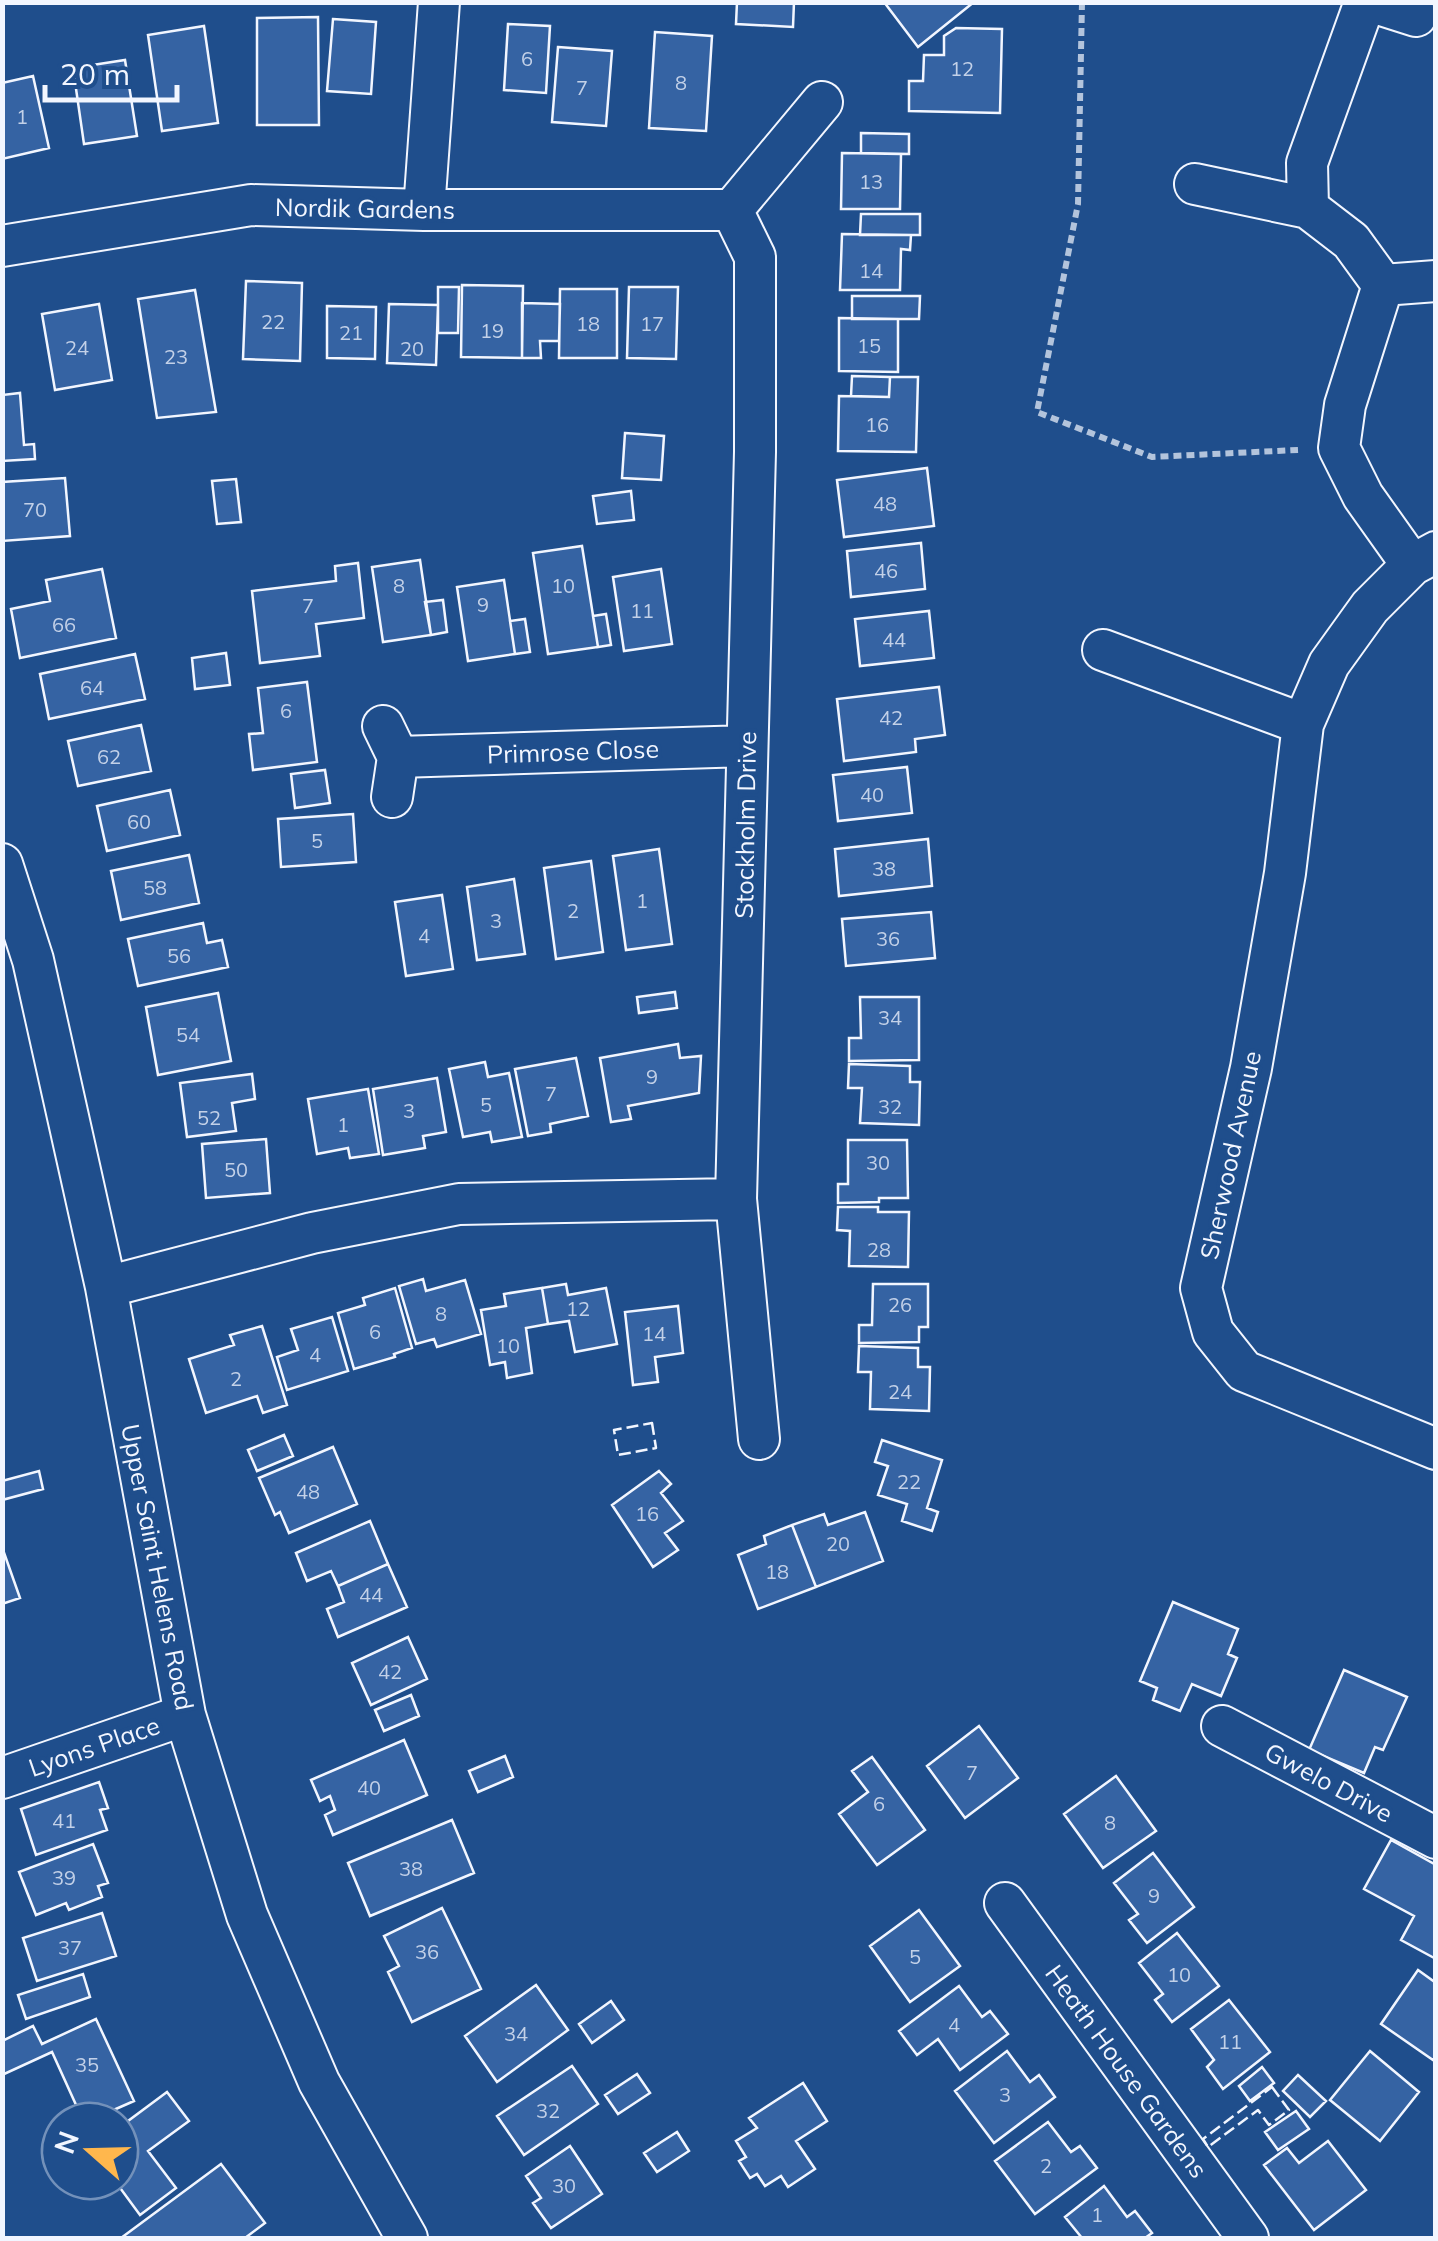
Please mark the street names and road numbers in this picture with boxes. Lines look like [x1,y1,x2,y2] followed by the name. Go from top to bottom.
[275,191,455,225] street label: Nordik Gardens
[728,731,762,919] street label: Stockholm Drive
[486,733,660,769] street label: Primrose Close
[1193,1048,1267,1262] street label: Sherwood Avenue
[115,1421,201,1713] street label: Upper Saint Helens Road
[24,1709,164,1783] street label: Lyons Place
[1260,1735,1398,1829] street label: Gwelo Drive
[1039,1958,1215,2184] street label: Heath House Gardens

